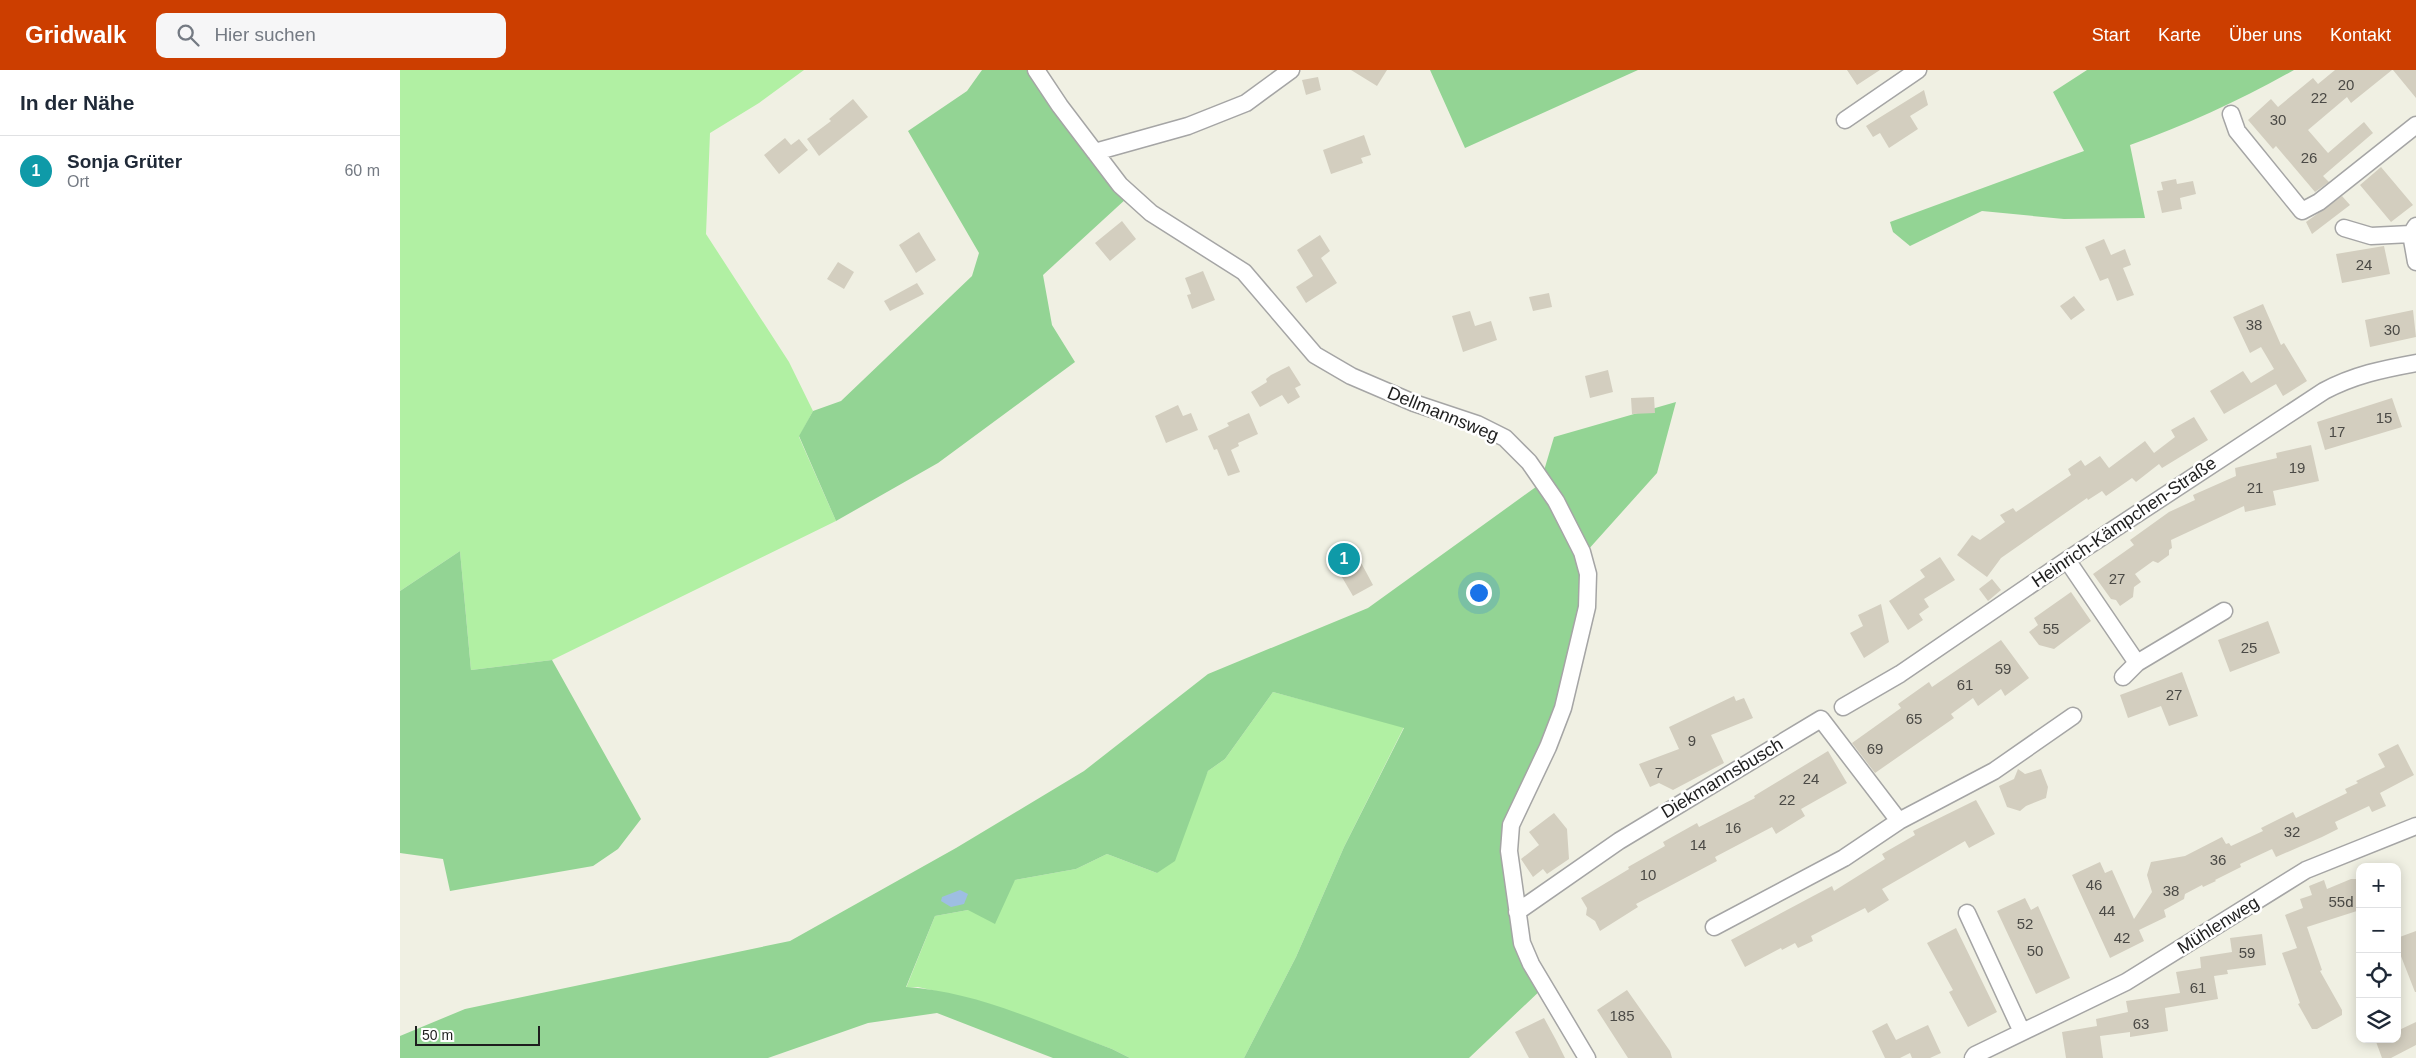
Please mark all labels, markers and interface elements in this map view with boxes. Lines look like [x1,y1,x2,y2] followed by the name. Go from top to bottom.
[156,13,506,58] search box
[25,21,126,48] text: Gridwalk
[174,21,202,49] icon: search
[214,24,316,45] text: Hier suchen
[2092,25,2130,45] text: Start
[2158,25,2201,45] text: Karte
[2229,25,2302,45] text: Über uns
[2330,25,2391,45] text: Kontakt
[2338,76,2354,93] house number: 20
[2311,89,2327,106] house number: 22
[20,91,134,114] text: In der Nähe
[2270,111,2286,128] house number: 30
[2301,149,2317,166] house number: 26
[67,151,182,172] text: Sonja Grüter
[32,162,40,179] text: 1
[344,162,380,179] text: 60 m
[67,173,89,190] text: Ort
[2356,256,2372,273] house number: 24
[2246,316,2262,333] house number: 38
[2384,321,2400,338] house number: 30
[1385,383,1501,445] street label: Dellmannsweg
[2376,409,2392,426] house number: 15
[2329,423,2345,440] house number: 17
[2028,453,2220,591] street label: Heinrich-Kämpchen-Straße
[2289,459,2305,476] house number: 19
[2247,479,2263,496] house number: 21
[1328,540,1360,578] pin: 1
[2109,570,2125,587] house number: 27
[1466,580,1492,606] your location
[2043,620,2059,637] house number: 55
[2241,639,2257,656] house number: 25
[1995,660,2011,677] house number: 59
[1957,676,1973,693] house number: 61
[2166,686,2182,703] house number: 27
[1906,710,1922,727] house number: 65
[1688,732,1696,749] house number: 9
[1658,734,1786,822] street label: Diekmannsbusch
[1867,740,1883,757] house number: 69
[1655,764,1663,781] house number: 7
[1803,770,1819,787] house number: 24
[1779,791,1795,808] house number: 22
[1725,819,1741,836] house number: 16
[2284,823,2300,840] house number: 32
[1690,836,1706,853] house number: 14
[2210,851,2226,868] house number: 36
[2356,863,2401,1043] map controls
[2356,863,2401,908] button: +
[1640,866,1656,883] house number: 10
[2086,876,2102,893] house number: 46
[2163,882,2179,899] house number: 38
[2174,892,2262,958] street label: Mühlenweg
[2328,893,2354,910] house number: 55d
[2099,902,2115,919] house number: 44
[2356,908,2401,953] button: −
[2017,915,2033,932] house number: 52
[2114,929,2130,946] house number: 42
[2027,942,2043,959] house number: 50
[2239,944,2255,961] house number: 59
[2356,953,2401,998] button: locate
[2190,979,2206,996] house number: 61
[2356,998,2401,1043] button: layers
[1609,1007,1635,1024] house number: 185
[2133,1015,2149,1032] house number: 63
[415,1023,540,1046] scale bar
[422,1027,453,1043] text: 50 m

